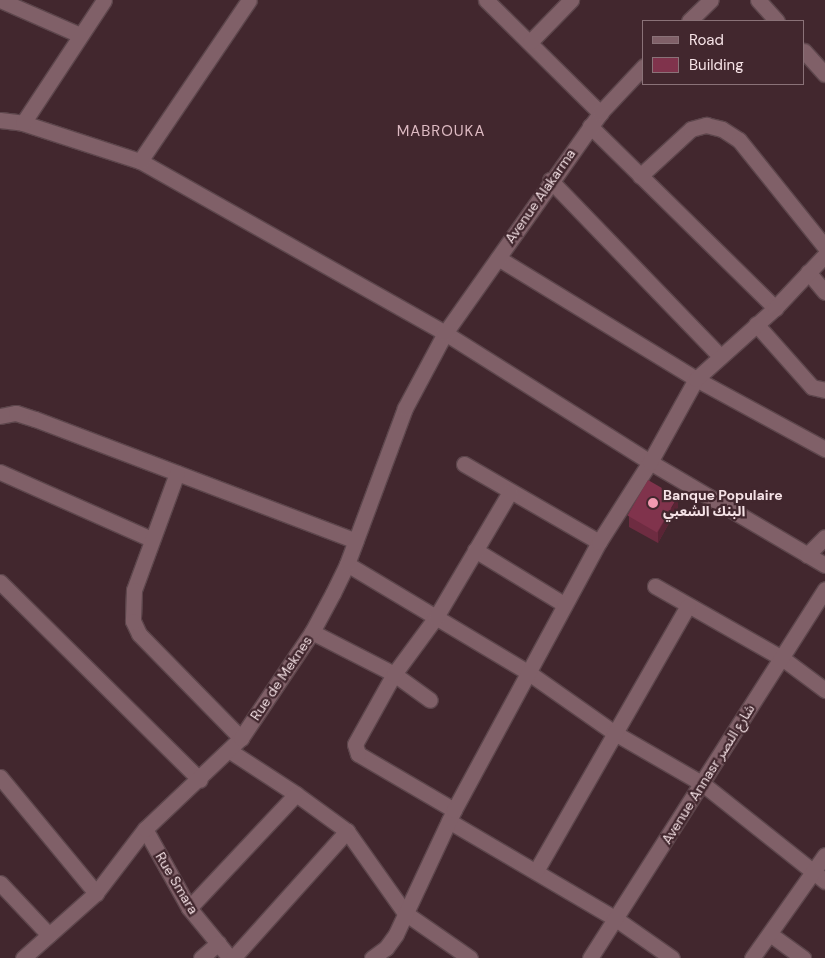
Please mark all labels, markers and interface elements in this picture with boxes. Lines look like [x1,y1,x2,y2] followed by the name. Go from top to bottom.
[642,20,805,85] legend
[689,30,724,50] text: Road
[689,55,744,75] text: Building
[396,123,486,141] district label: MABROUKA
[501,146,579,246] street label: Avenue Alakarma
[663,487,783,520] place label: Banque Populaire البنك الشعبي
[647,497,659,509] marker: Banque Populaire البنك الشعبي
[247,633,315,723] street label: Rue de Meknes
[658,701,758,847] street label: Avenue Annasr شارع النصر
[152,849,202,917] street label: Rue Smara

